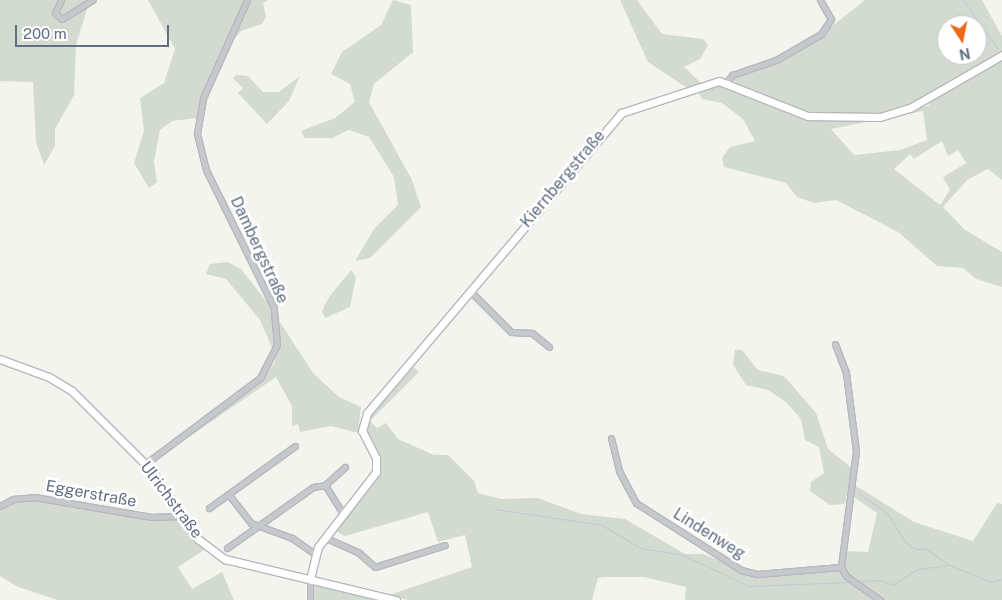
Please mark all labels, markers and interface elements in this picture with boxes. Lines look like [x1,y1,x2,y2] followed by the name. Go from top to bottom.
[18,15,171,47] scale bar
[937,15,987,65] north arrow
[23,25,67,42] text: 200 m
[958,45,972,63] text: N
[517,126,609,232] street label: Kiernbergstraße
[226,194,292,306] street label: Dambergstraße
[136,458,206,542] street label: Ulrichstraße
[44,477,138,511] street label: Eggerstraße
[669,504,749,564] street label: Lindenweg

